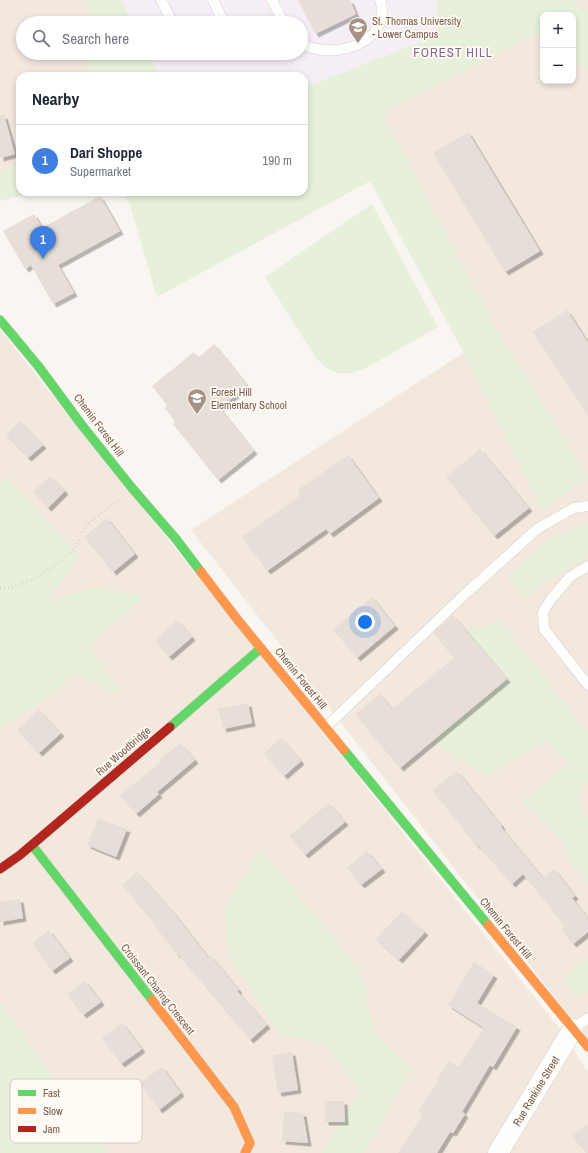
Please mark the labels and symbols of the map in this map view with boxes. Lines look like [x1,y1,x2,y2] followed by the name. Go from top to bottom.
[372,14,462,41] place label: St. Thomas University - Lower Campus
[347,16,369,44] school or university icon: St. Thomas University - Lower Campus
[413,44,493,61] district label: FOREST HILL
[30,226,56,259] pin: 1
[211,385,287,412] place label: Forest Hill Elementary School
[186,387,208,415] school or university icon: Forest Hill Elementary School
[71,391,127,459] street label: Chemin Forest Hill
[355,612,375,632] your location
[272,645,330,711] street label: Chemin Forest Hill
[93,723,153,779] street label: Rue Woodbridge
[477,895,535,961] street label: Chemin Forest Hill
[118,941,198,1038] street label: Croissant Charing Crescent
[510,1053,563,1129] street label: Rue Rankine Street
[10,1079,142,1143] legend
[43,1086,61,1100] text: Fast
[43,1104,63,1118] text: Slow
[43,1122,60,1136] text: Jam

